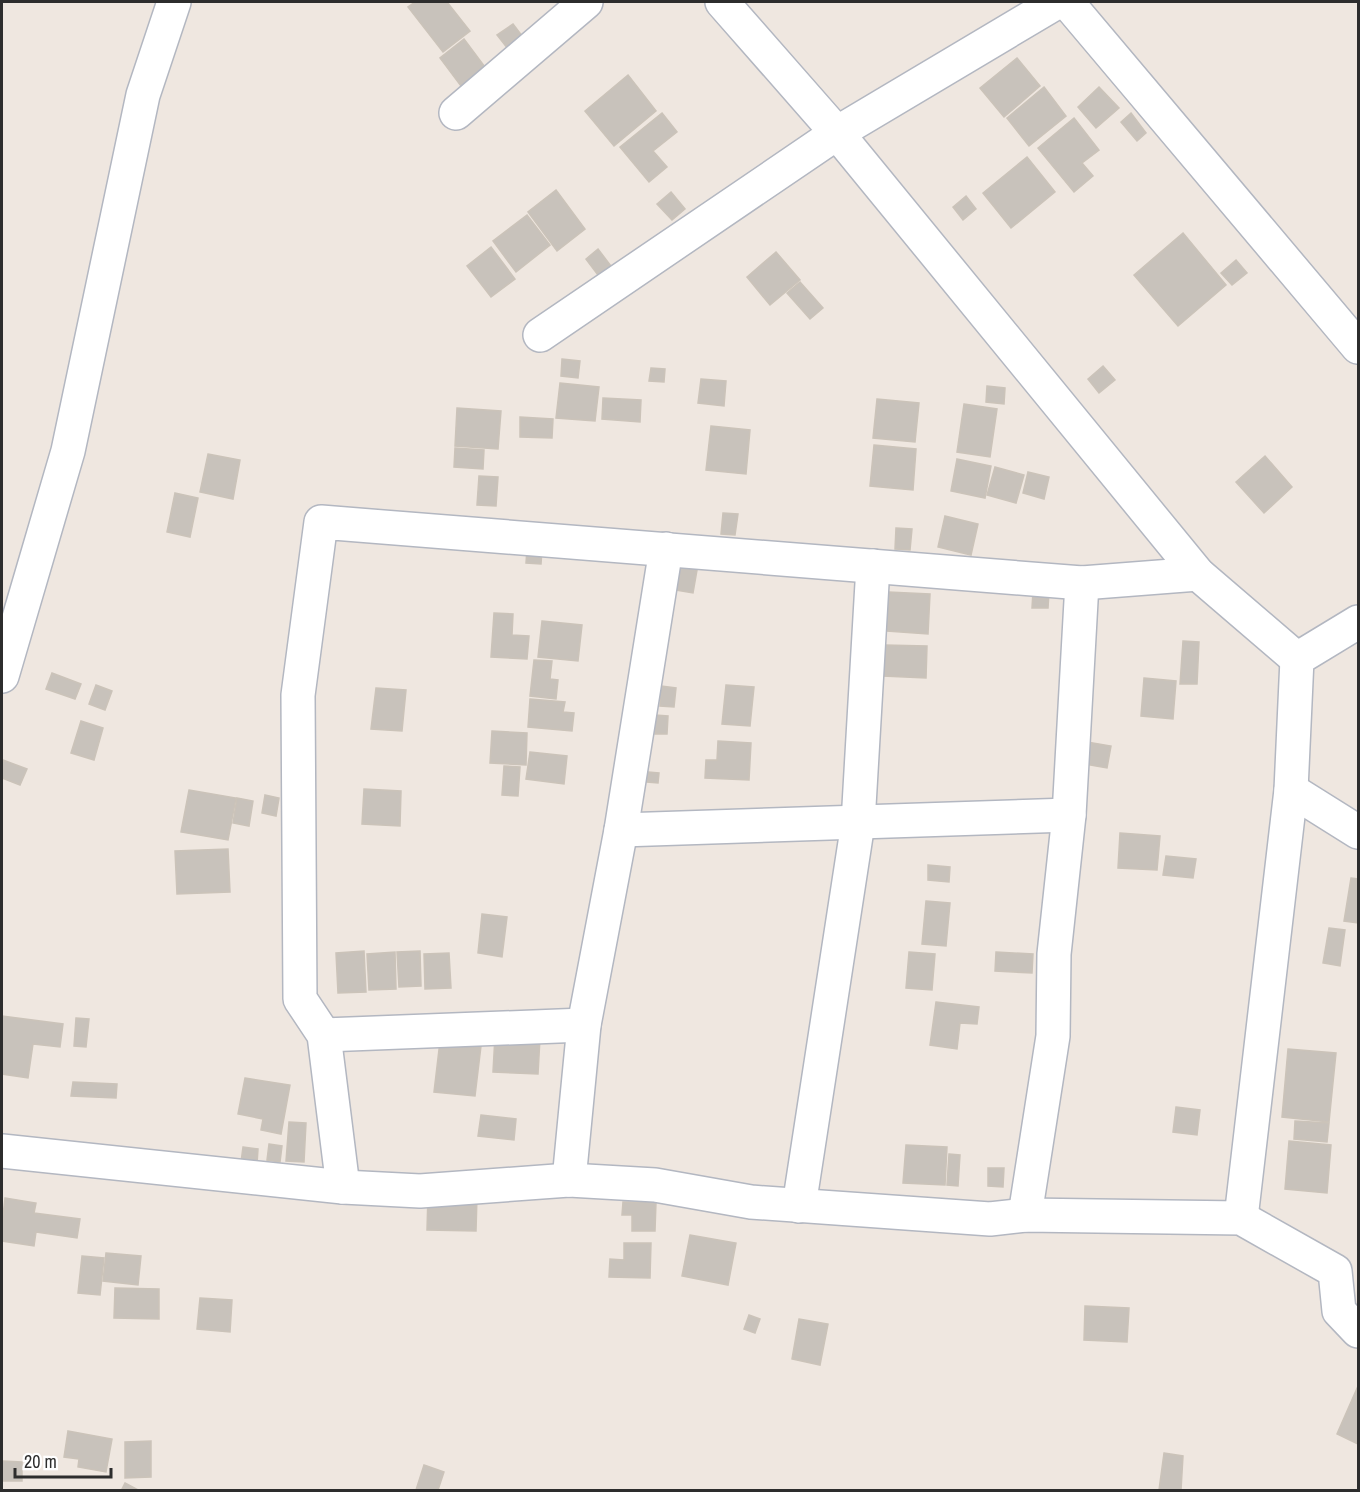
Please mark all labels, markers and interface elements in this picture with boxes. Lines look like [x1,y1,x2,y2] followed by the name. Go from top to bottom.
[15,1441,111,1479] scale bar
[24,1449,57,1474] text: 20 m

